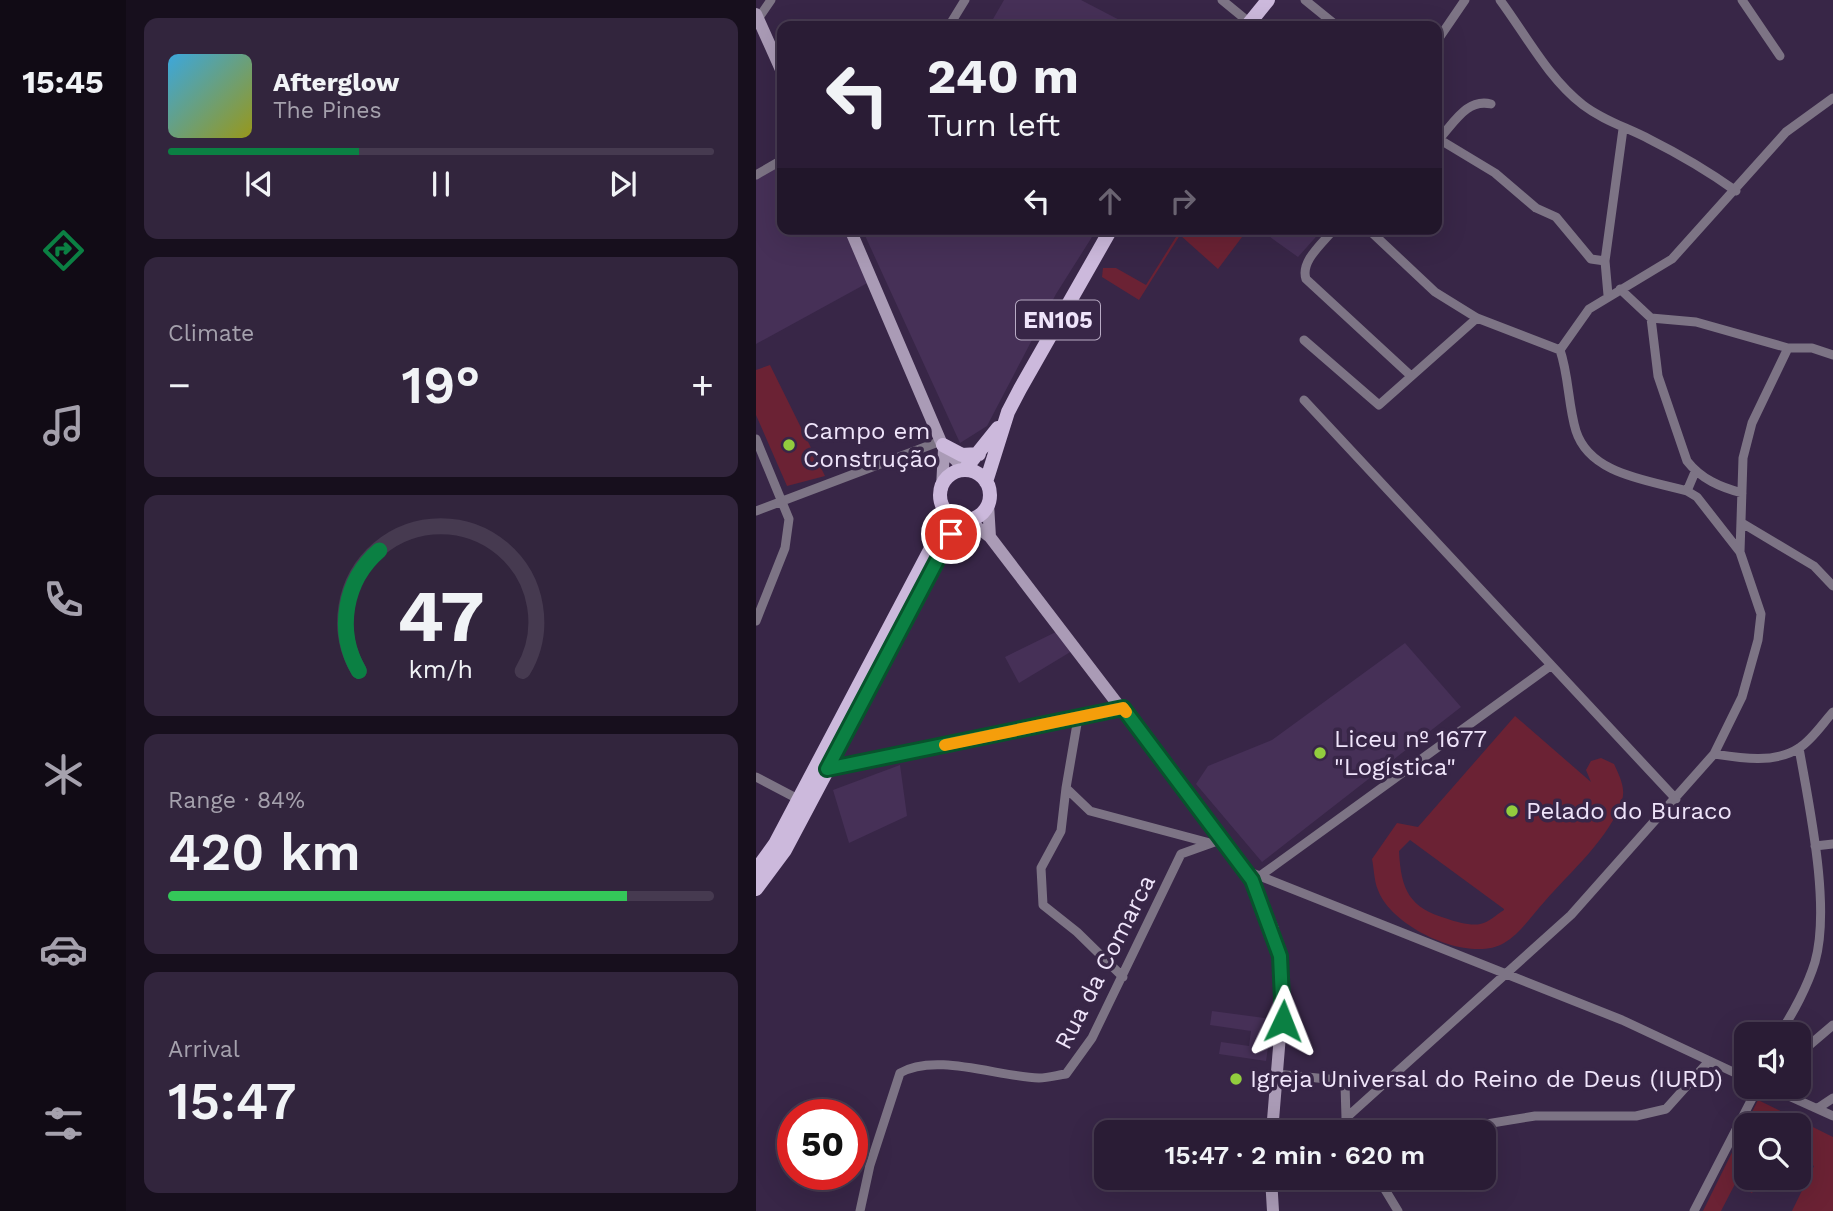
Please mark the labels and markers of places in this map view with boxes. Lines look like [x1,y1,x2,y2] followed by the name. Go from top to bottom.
[803,417,937,473] place label: Campo em Construção
[781,437,797,453] marker: Campo em Construção
[921,504,981,564] pin
[1334,725,1487,781] place label: Liceu nº 1677 "Logística"
[1312,745,1328,761] marker: Liceu nº 1677 "Logística"
[1526,797,1732,825] place label: Pelado do Buraco
[1504,803,1520,819] marker: Pelado do Buraco
[1250,1065,1723,1093] place label: Igreja Universal do Reino de Deus (IURD)
[1228,1071,1244,1087] marker: Igreja Universal do Reino de Deus (IURD)

